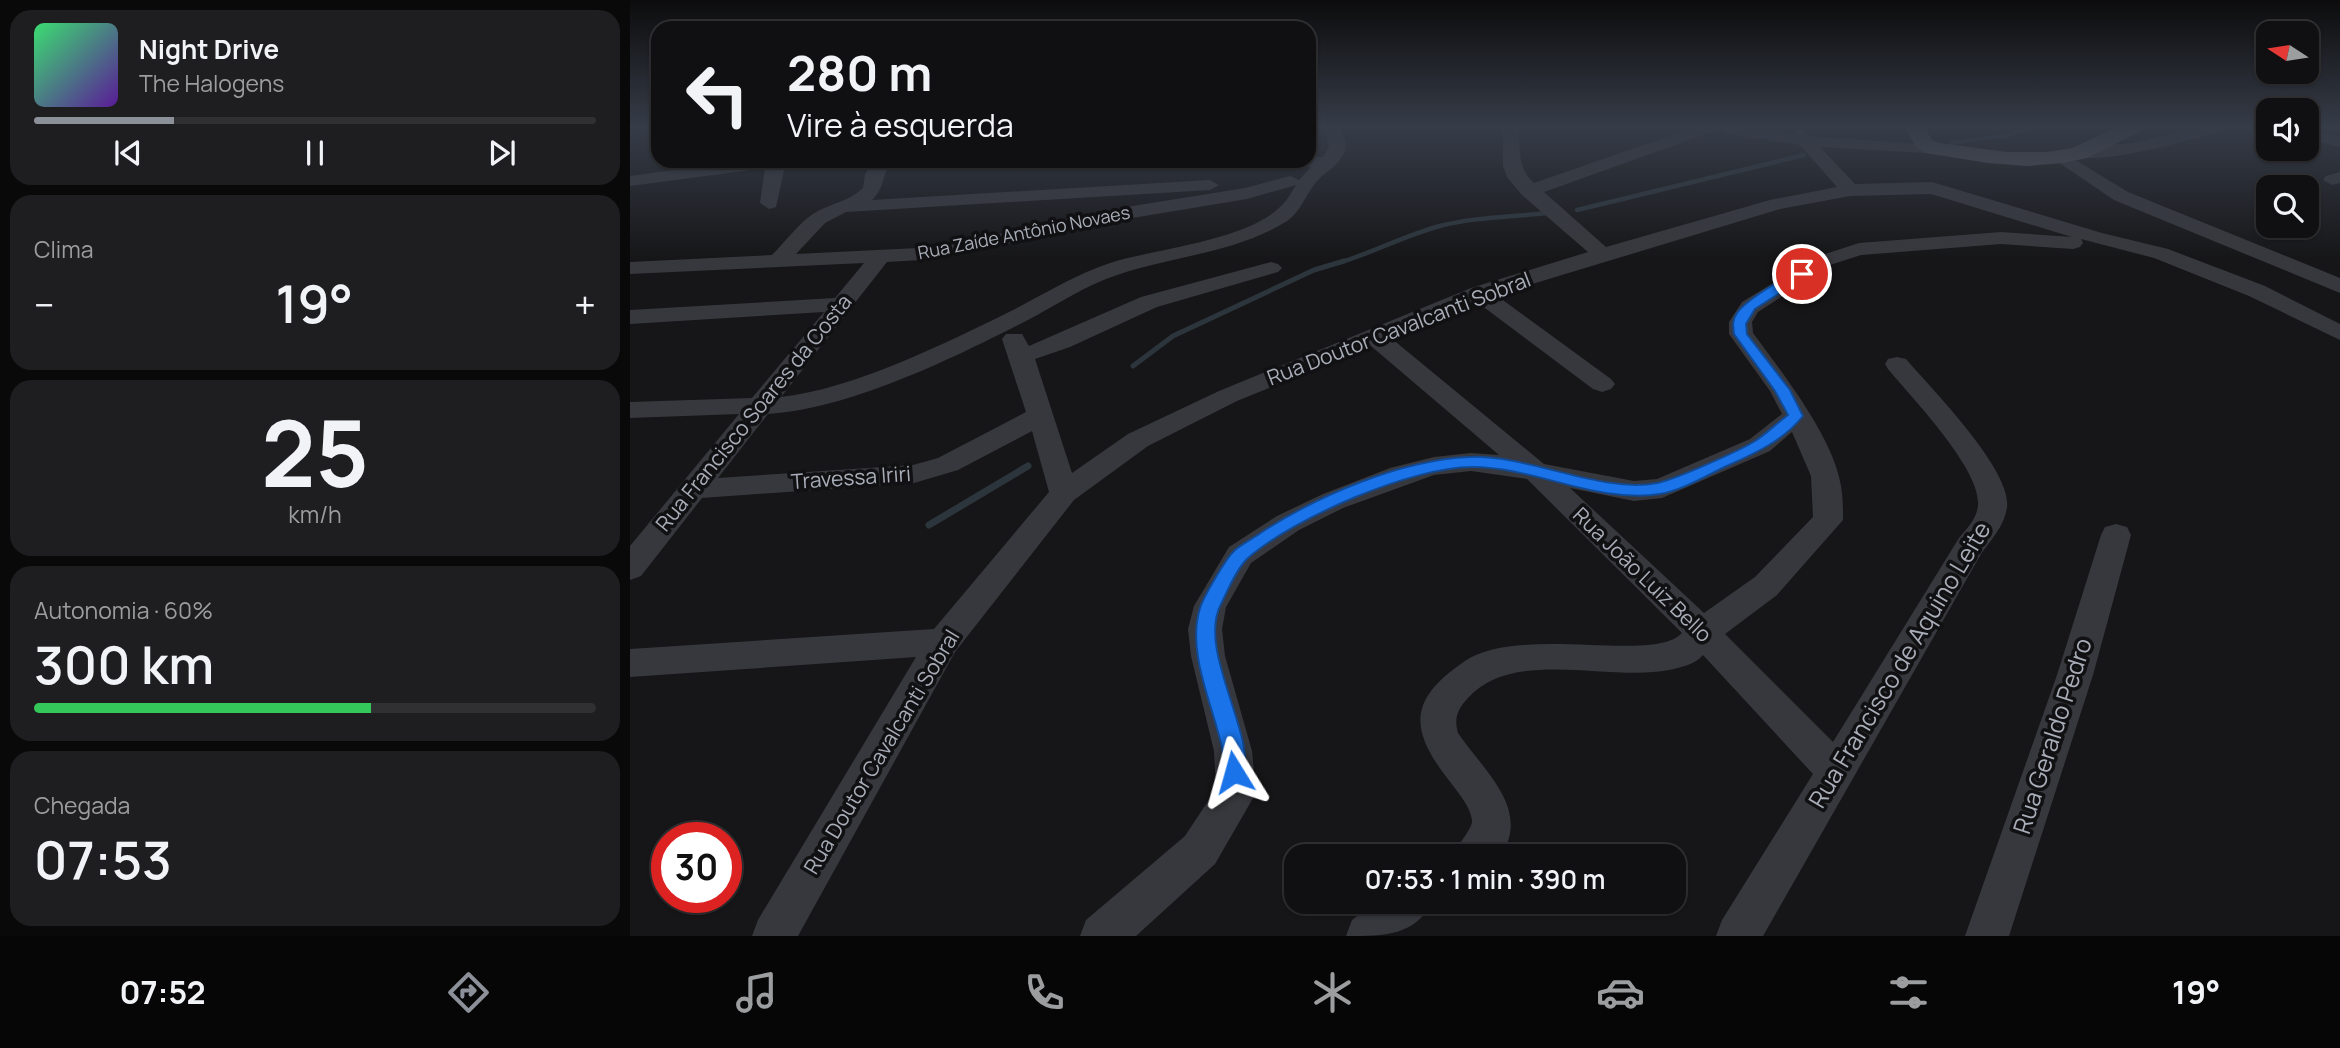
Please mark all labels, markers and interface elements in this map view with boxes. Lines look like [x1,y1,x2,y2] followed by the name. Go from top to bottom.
[2256,21,2319,84] north arrow
[2256,21,2319,238] map controls
[139,31,279,67] text: Night Drive
[787,39,932,106] text: 280 m
[672,49,763,140] icon: left
[139,67,284,99] text: The Halogens
[2256,98,2319,161] button: sound
[787,103,1014,147] text: Vire à esquerda
[109,134,147,172] icon: previous
[296,134,334,172] icon: pause
[483,134,521,172] icon: next
[2256,175,2319,238] button: search
[916,200,1132,264] street label: Rua Zaíde Antônio Novaes
[34,233,93,265] text: Clima
[1772,244,1832,304] pin
[1783,255,1821,293] icon: arrive
[1263,265,1535,391] street label: Rua Doutor Cavalcanti Sobral
[275,268,353,339] text: 19°
[34,278,55,330] text: −
[574,278,596,330] text: +
[649,288,858,537] street label: Rua Francisco Soares da Costa
[261,390,369,514] text: 25
[790,459,912,495] street label: Travessa Iriri
[288,498,342,530] text: km/h
[1567,501,1718,648] street label: Rua João Luiz Bello
[1800,515,1998,814] street label: Rua Francisco de Aquino Leite
[34,594,213,626] text: Autonomia · 60%
[797,624,965,879] street label: Rua Doutor Cavalcanti Sobral
[34,629,214,700] text: 300 km
[2004,633,2099,838] street label: Rua Geraldo Pedro
[1197,735,1271,809] position arrow
[34,789,130,821] text: Chegada
[651,822,742,913] speed limit sign: 30
[34,824,172,895] text: 07:53
[1365,861,1605,897] text: 07:53 · 1 min · 390 m
[444,968,493,1017] icon: directions
[732,968,781,1017] icon: music
[1020,968,1069,1017] icon: phone
[1308,968,1357,1017] icon: climate
[1596,968,1645,1017] icon: car
[1884,968,1933,1017] icon: filters
[119,970,206,1014] text: 07:52
[2172,970,2220,1014] text: 19°

